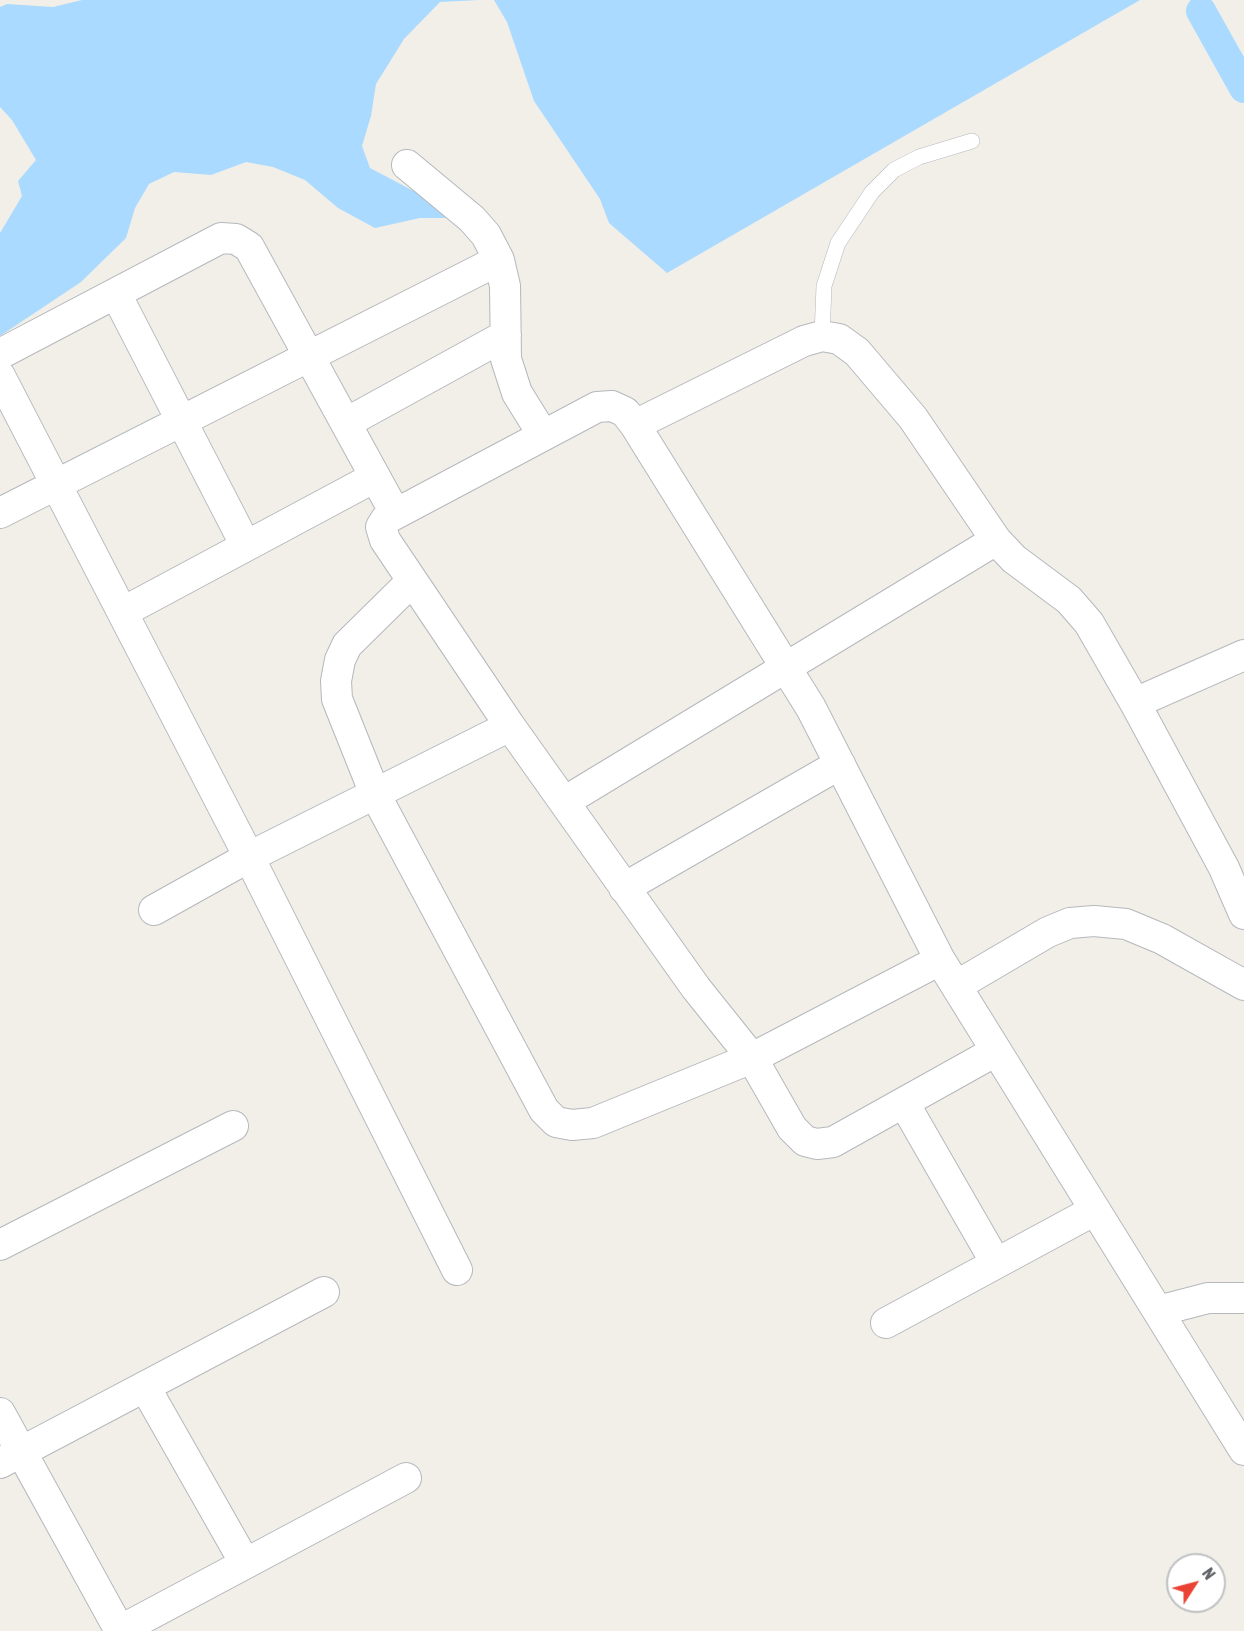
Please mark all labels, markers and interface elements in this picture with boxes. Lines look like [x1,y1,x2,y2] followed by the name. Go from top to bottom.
[1166,1553,1226,1613] north arrow
[1199,1564,1219,1583] text: N

